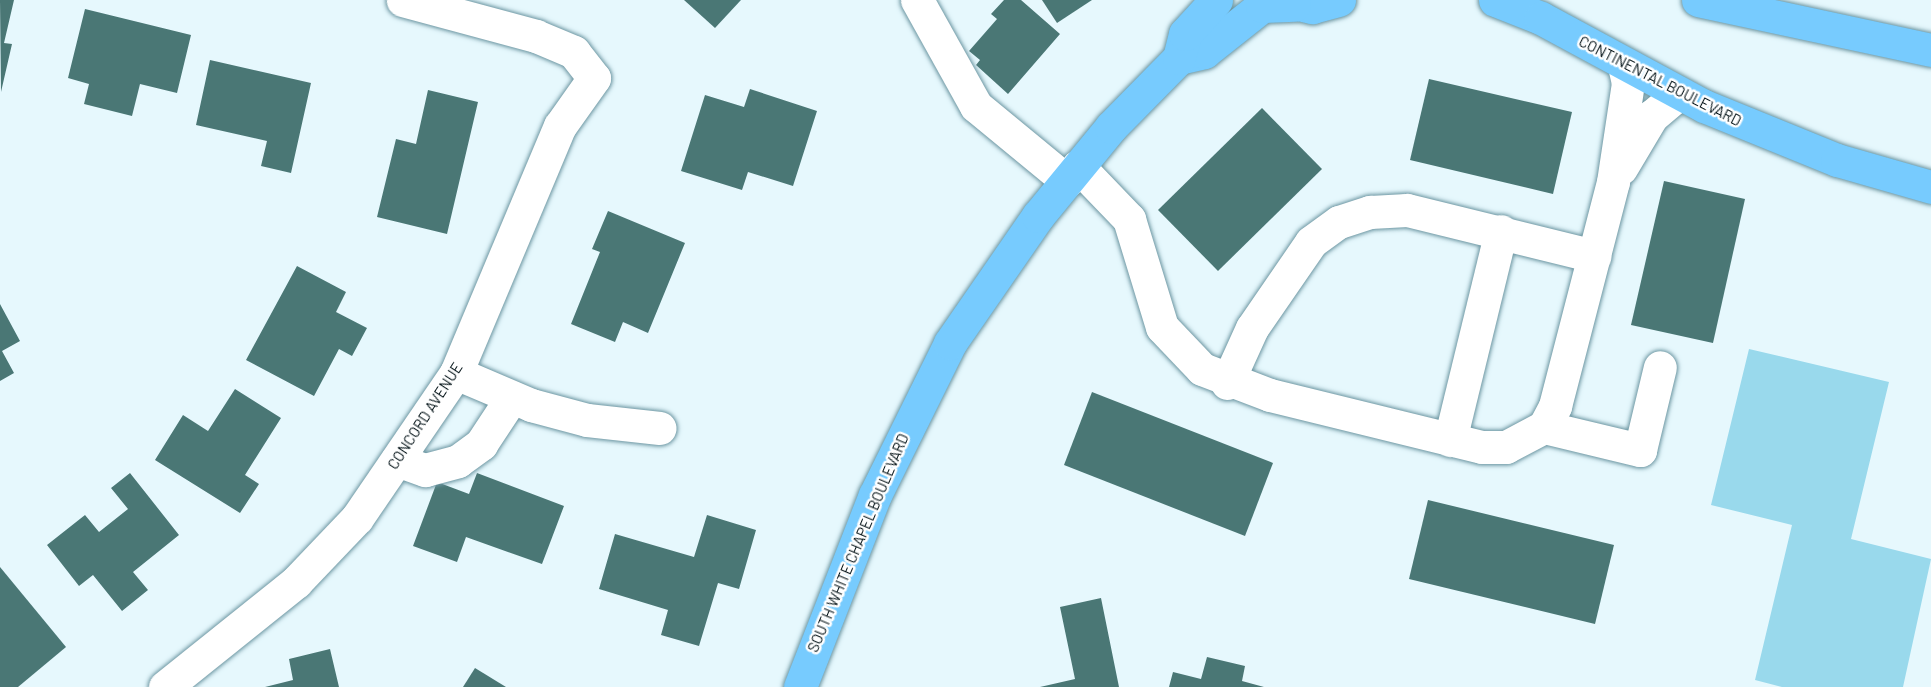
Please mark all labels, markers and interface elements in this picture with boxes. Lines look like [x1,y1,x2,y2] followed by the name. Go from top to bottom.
[1576,32,1744,130] street label: CONTINENTAL BOULEVARD
[384,359,466,473] street label: CONCORD AVENUE
[804,431,912,655] street label: SOUTH WHITE CHAPEL BOULEVARD

